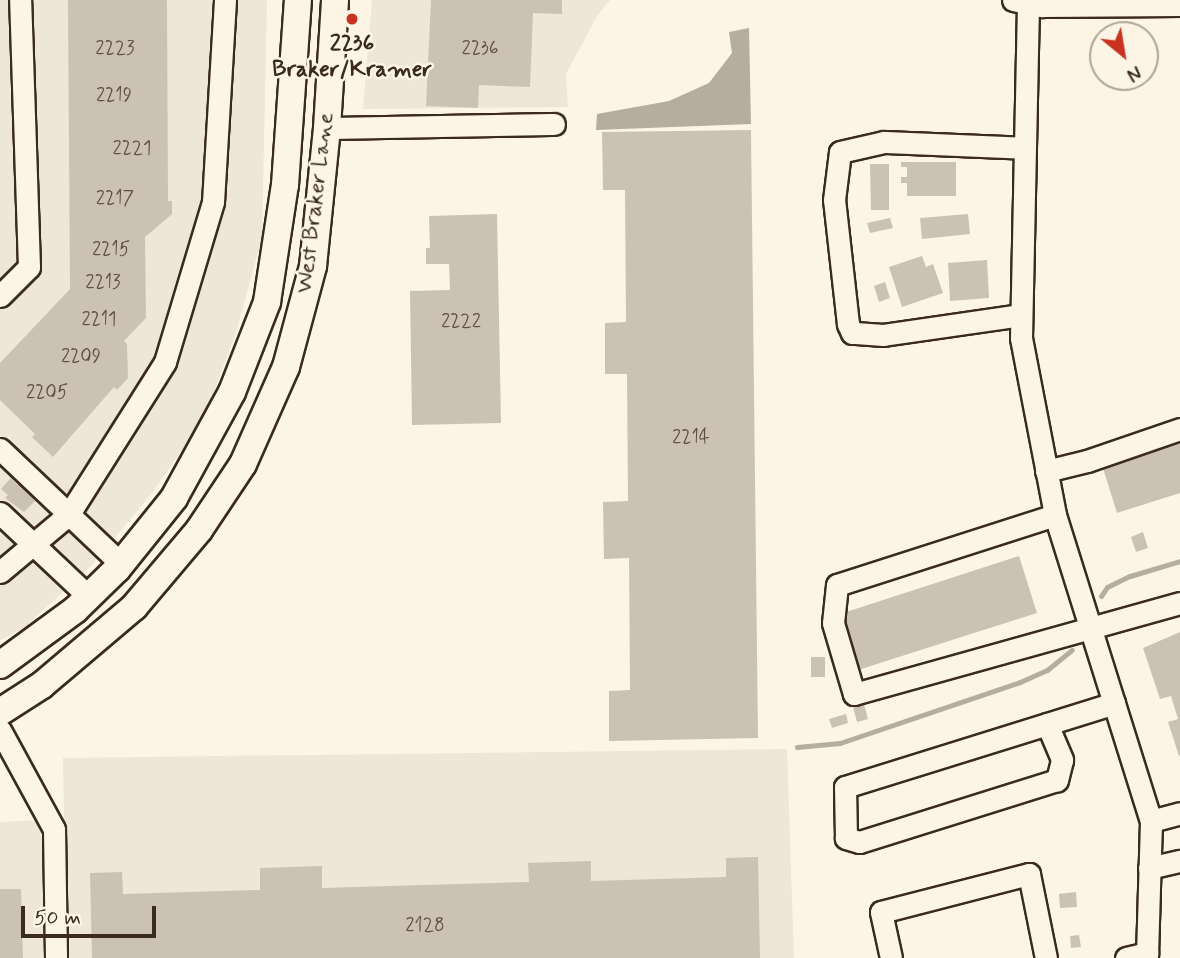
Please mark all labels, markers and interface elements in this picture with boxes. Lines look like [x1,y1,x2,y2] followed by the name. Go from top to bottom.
[344,11,360,27] marker: 2236 Braker/Kramer
[1089,21,1159,91] north arrow
[272,30,432,84] place label: 2236 Braker/Kramer
[95,38,135,60] house number: 2223
[462,38,498,60] house number: 2236
[1122,59,1145,87] text: N
[96,85,132,107] house number: 2219
[292,114,340,292] street label: West Braker Lane
[112,138,152,160] house number: 2221
[96,188,134,210] house number: 2217
[92,239,130,261] house number: 2215
[85,272,121,294] house number: 2213
[81,309,117,331] house number: 2211
[441,311,481,333] house number: 2222
[61,346,101,368] house number: 2209
[26,382,68,404] house number: 2205
[672,427,710,449] house number: 2214
[24,892,159,936] scale bar
[34,904,81,932] text: 50 m
[405,915,445,937] house number: 2128

